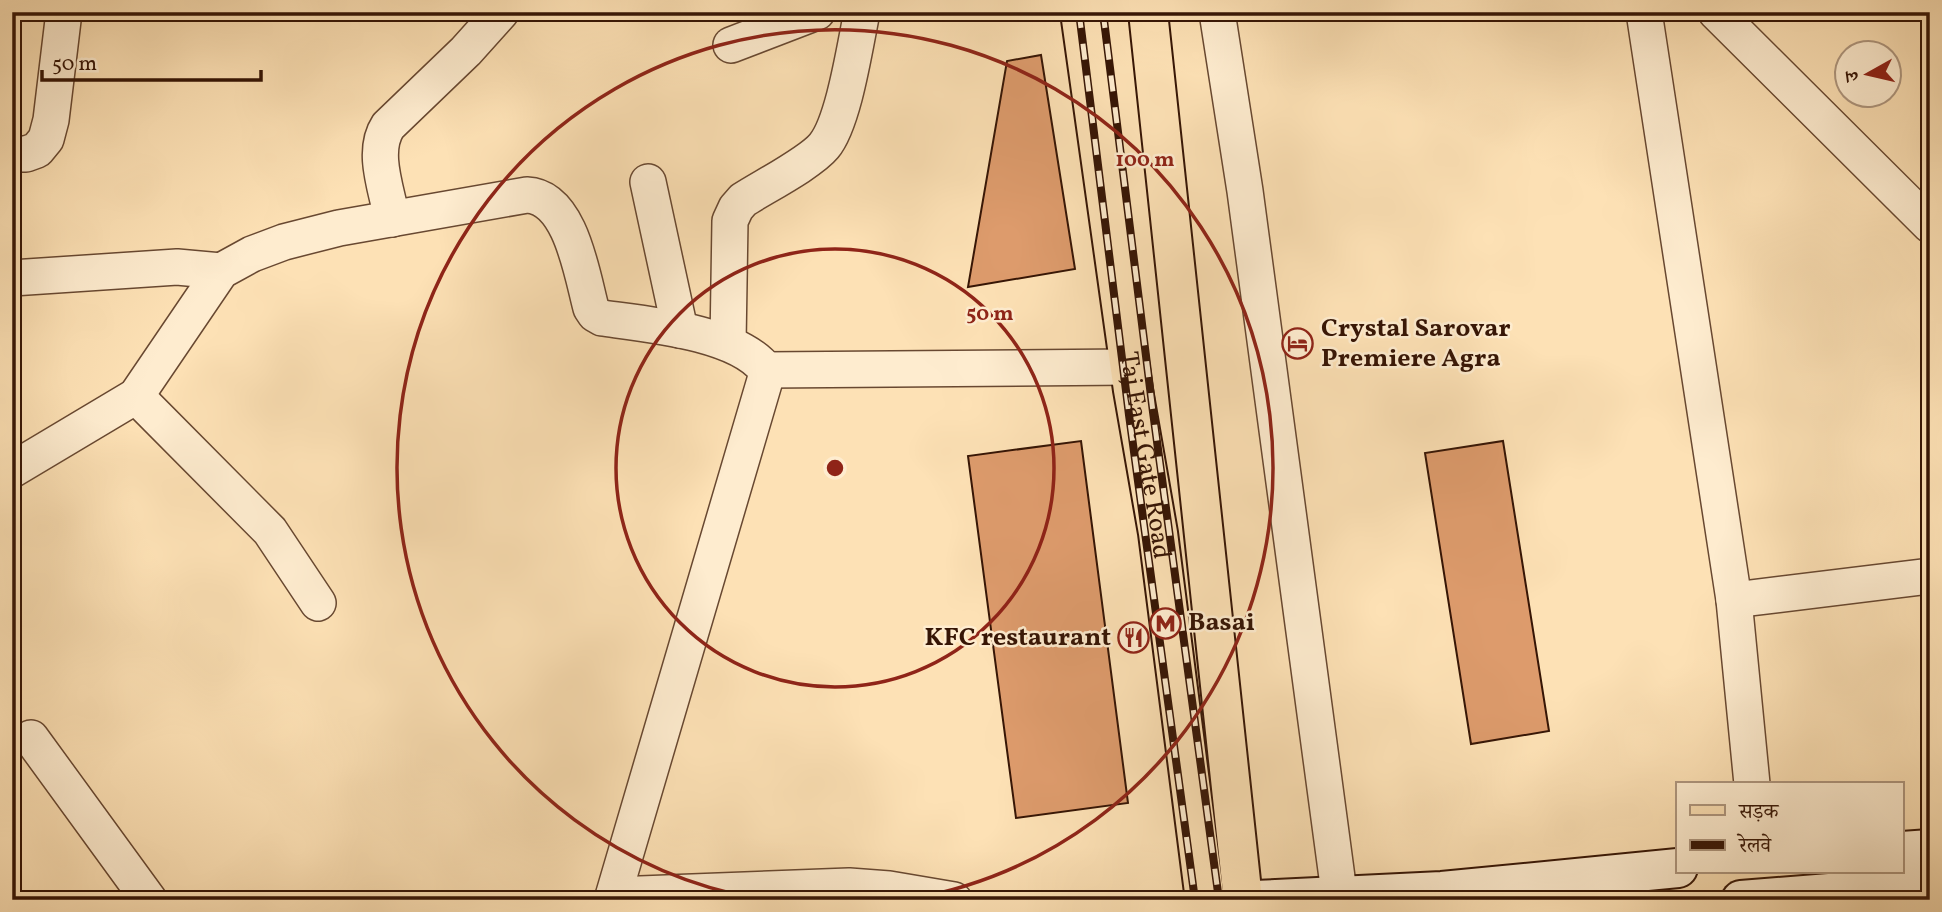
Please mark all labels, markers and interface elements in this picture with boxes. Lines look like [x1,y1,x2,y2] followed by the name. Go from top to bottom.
[42,38,261,82] scale bar
[1834,38,1904,108] north arrow
[52,50,97,79] text: 50 m
[1839,68,1867,85] text: उ
[1115,146,1175,175] text: 100 m
[966,300,1014,329] text: 50 m
[1321,311,1511,377] place label: Crystal Sarovar Premiere Agra
[1281,327,1315,361] hotel icon: Crystal Sarovar Premiere Agra
[1110,349,1179,561] street label: Taj East Gate Road
[823,456,847,480] centre of rings
[1188,605,1255,641] place label: Basai
[1148,606,1182,640] metro station icon: Basai
[925,620,1111,656] place label: KFC restaurant
[1117,621,1151,655] restaurant icon: KFC restaurant
[1676,782,1904,874] legend
[1738,798,1779,827] text: सड़क
[1736,832,1773,861] text: रेलवे

